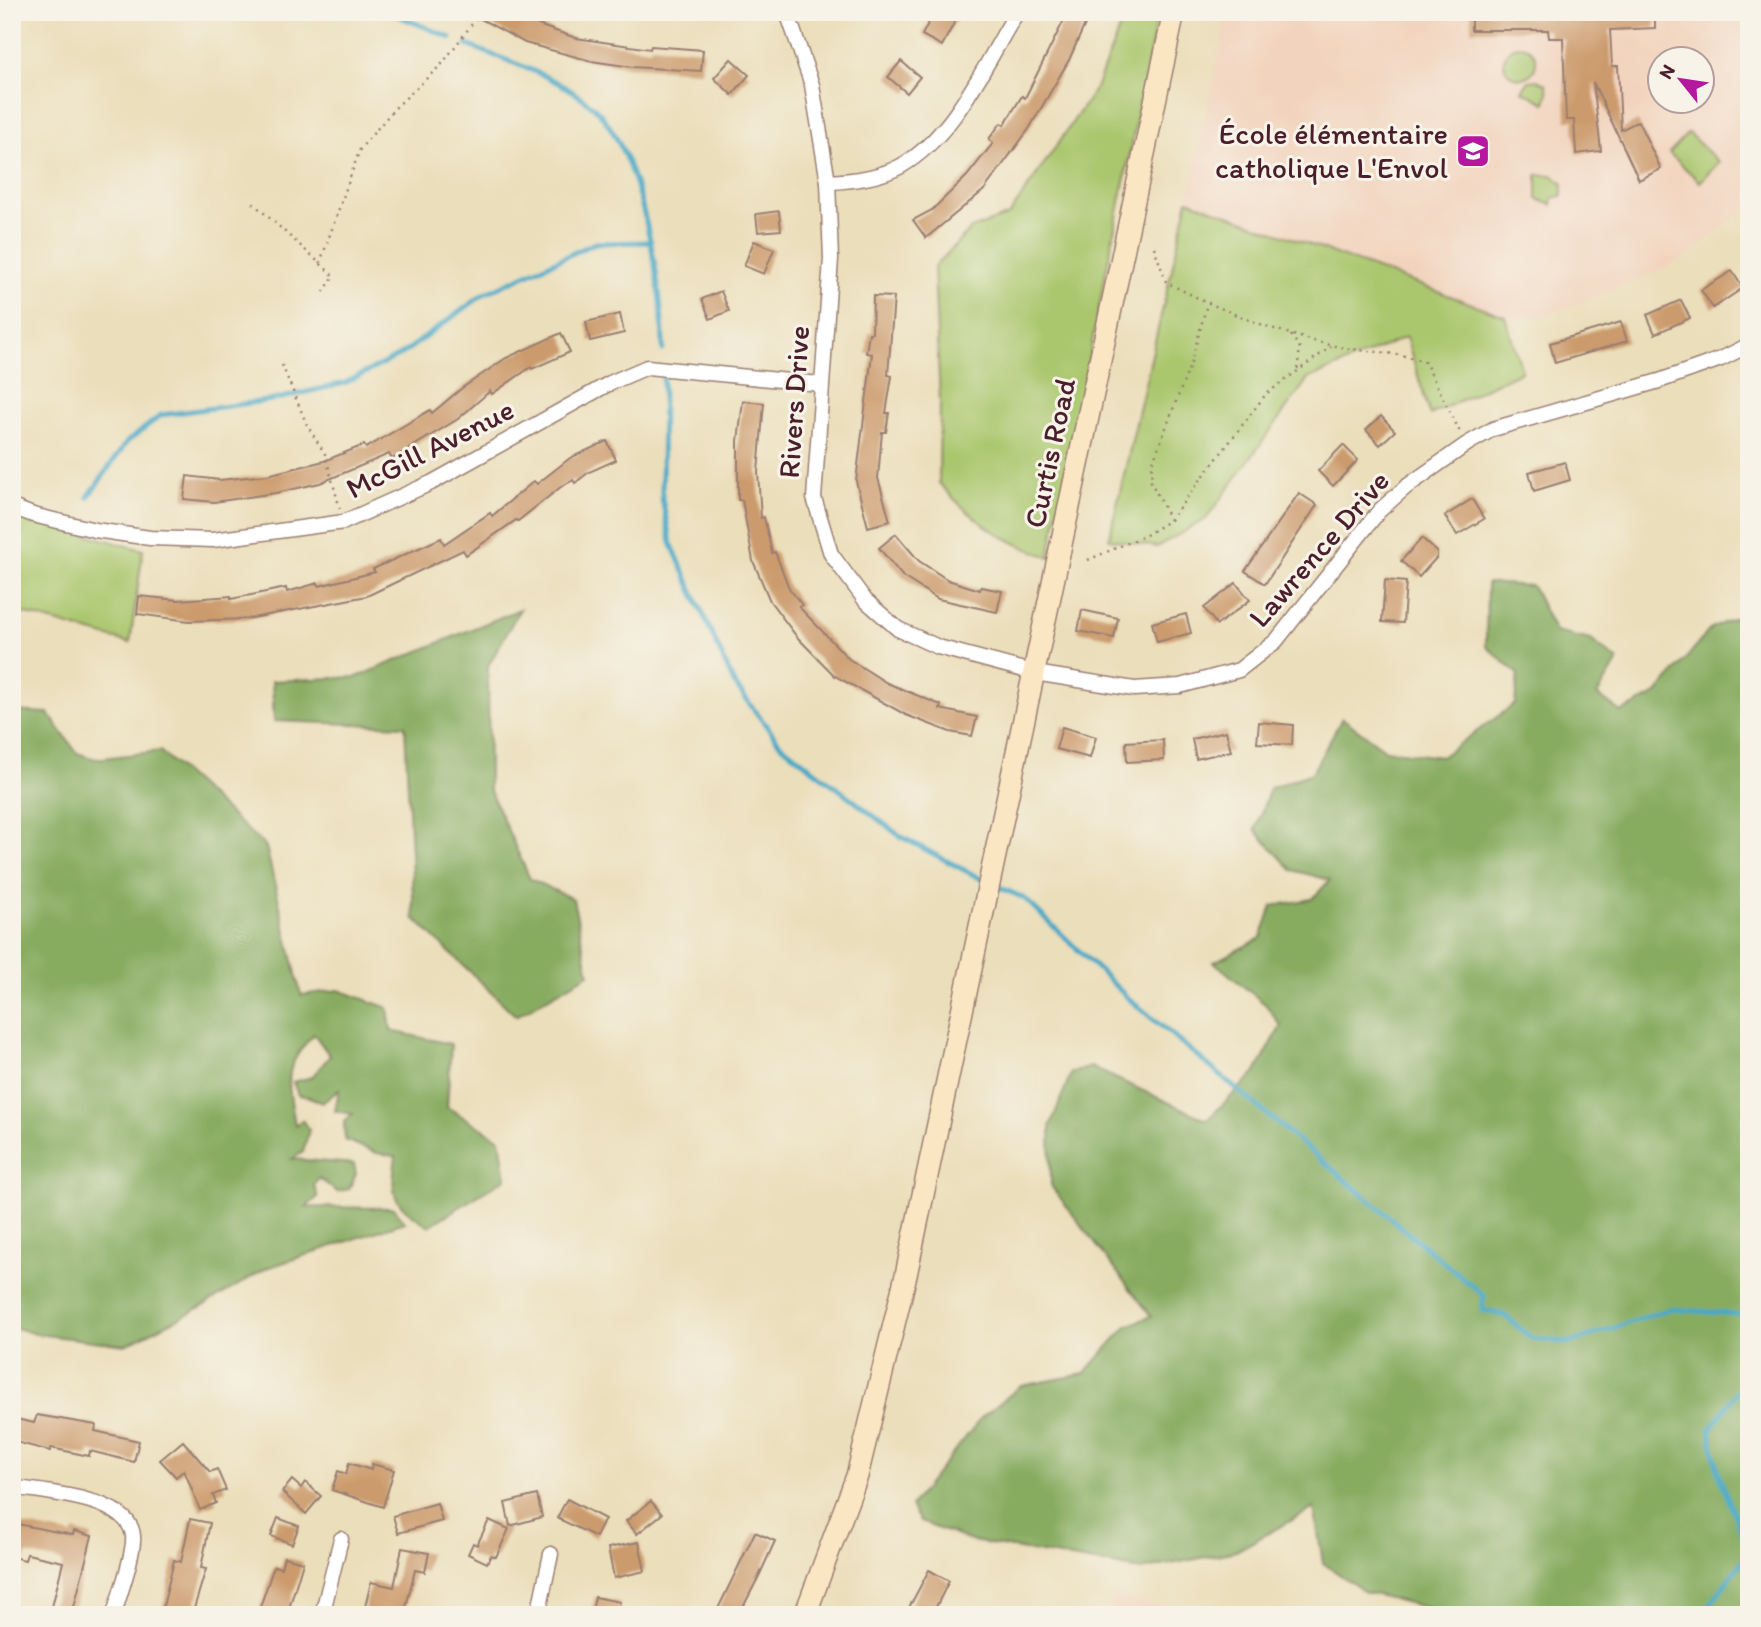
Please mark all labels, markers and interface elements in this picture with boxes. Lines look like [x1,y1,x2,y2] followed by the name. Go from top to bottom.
[1646,46,1716,116] north arrow
[1654,60,1680,83] text: N
[1215,115,1449,186] place label: École élémentaire catholique L'Envol
[1454,132,1492,170] school or university icon: École élémentaire catholique L'Envol
[770,324,817,480] street label: Rivers Drive
[1016,374,1084,531] street label: Curtis Road
[340,390,520,507] street label: McGill Avenue
[1240,463,1397,635] street label: Lawrence Drive

